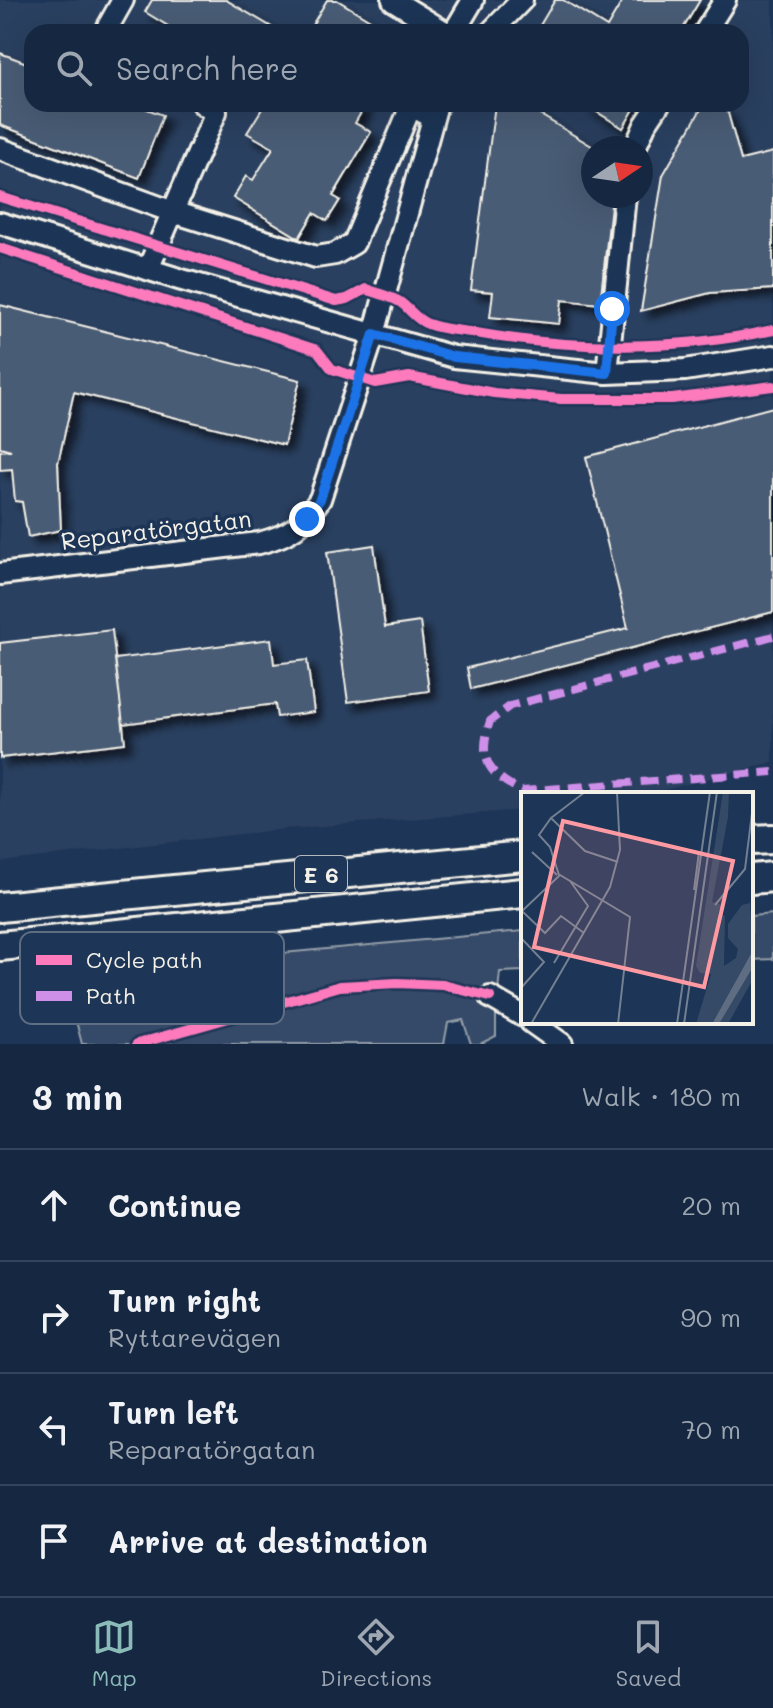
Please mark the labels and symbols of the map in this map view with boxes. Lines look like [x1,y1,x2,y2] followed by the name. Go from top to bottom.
[581,136,653,208] north arrow
[594,291,630,327] route start
[289,501,325,537] route end
[59,502,253,556] street label: Reparatörgatan
[521,792,753,1024] inset map
[295,856,347,892] road number: E 6
[20,932,284,1024] legend
[86,945,202,974] text: Cycle path
[86,981,135,1010] text: Path

